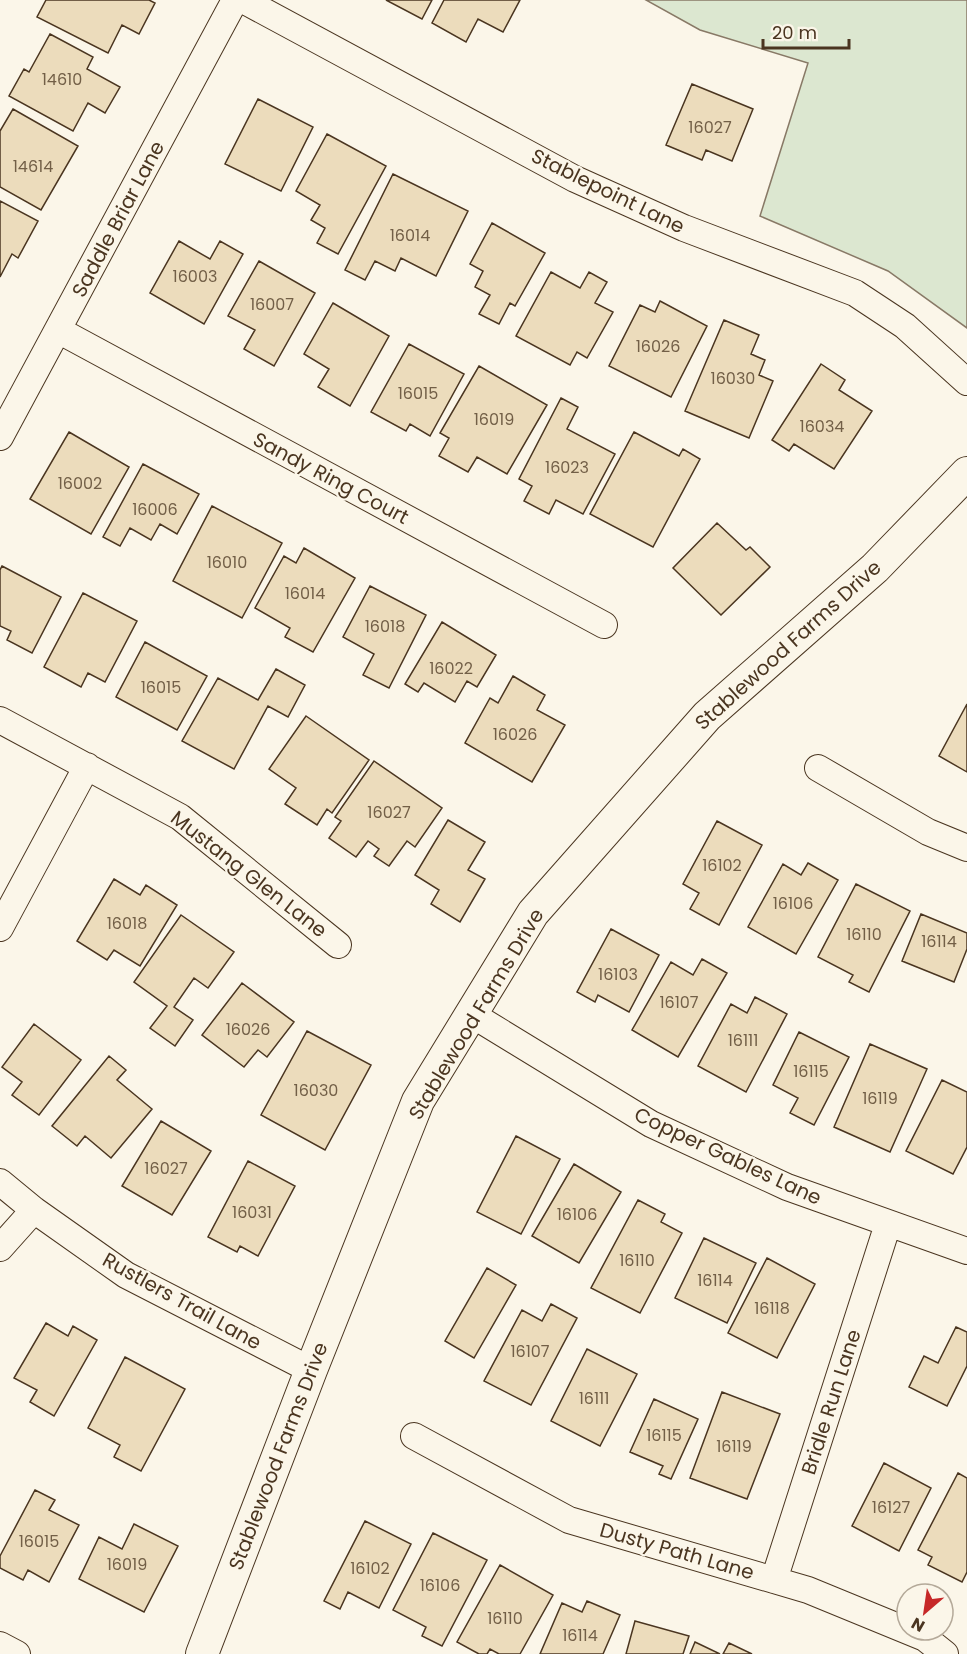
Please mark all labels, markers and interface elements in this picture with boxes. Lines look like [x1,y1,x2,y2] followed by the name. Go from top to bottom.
[763,12,848,50] scale bar
[772,20,817,45] text: 20 m
[42,68,82,91] house number: 14610
[688,116,732,139] house number: 16027
[65,136,171,302] street label: Saddle Briar Lane
[527,142,689,240] street label: Stablepoint Lane
[13,155,53,178] house number: 14614
[390,224,430,247] house number: 16014
[173,265,217,288] house number: 16003
[250,293,294,316] house number: 16007
[636,335,680,358] house number: 16026
[711,367,755,390] house number: 16030
[398,382,438,405] house number: 16015
[474,408,514,431] house number: 16019
[800,415,844,438] house number: 16034
[248,425,414,531] street label: Sandy Ring Court
[545,456,589,479] house number: 16023
[58,472,102,495] house number: 16002
[132,498,178,521] house number: 16006
[207,551,247,574] house number: 16010
[689,554,887,736] street label: Stablewood Farms Drive
[285,582,325,605] house number: 16014
[365,615,405,638] house number: 16018
[429,657,473,680] house number: 16022
[141,676,181,699] house number: 16015
[493,723,537,746] house number: 16026
[367,801,411,824] house number: 16027
[165,804,333,944] street label: Mustang Glen Lane
[702,854,742,877] house number: 16102
[773,892,813,915] house number: 16106
[402,903,550,1125] street label: Stablewood Farms Drive
[107,912,147,935] house number: 16018
[846,923,882,946] house number: 16110
[921,930,957,953] house number: 16114
[598,963,638,986] house number: 16103
[659,991,699,1014] house number: 16107
[226,1018,270,1041] house number: 16026
[728,1029,758,1052] house number: 16111
[793,1060,829,1083] house number: 16115
[294,1079,338,1102] house number: 16030
[862,1087,898,1110] house number: 16119
[630,1100,826,1212] street label: Copper Gables Lane
[144,1157,188,1180] house number: 16027
[232,1201,272,1224] house number: 16031
[557,1203,597,1226] house number: 16106
[98,1246,266,1356] street label: Rustlers Trail Lane
[619,1249,655,1272] house number: 16110
[697,1269,733,1292] house number: 16114
[754,1297,790,1320] house number: 16118
[794,1326,868,1478] street label: Bridle Run Lane
[222,1338,334,1574] street label: Stablewood Farms Drive
[510,1340,550,1363] house number: 16107
[579,1387,609,1410] house number: 16111
[646,1424,682,1447] house number: 16115
[716,1435,752,1458] house number: 16119
[872,1496,910,1519] house number: 16127
[597,1516,757,1586] street label: Dusty Path Lane
[19,1530,59,1553] house number: 16015
[107,1553,147,1576] house number: 16019
[350,1557,390,1580] house number: 16102
[420,1574,460,1597] house number: 16106
[895,1582,955,1642] north arrow
[487,1607,523,1630] house number: 16110
[907,1612,929,1638] text: N
[562,1624,598,1647] house number: 16114

